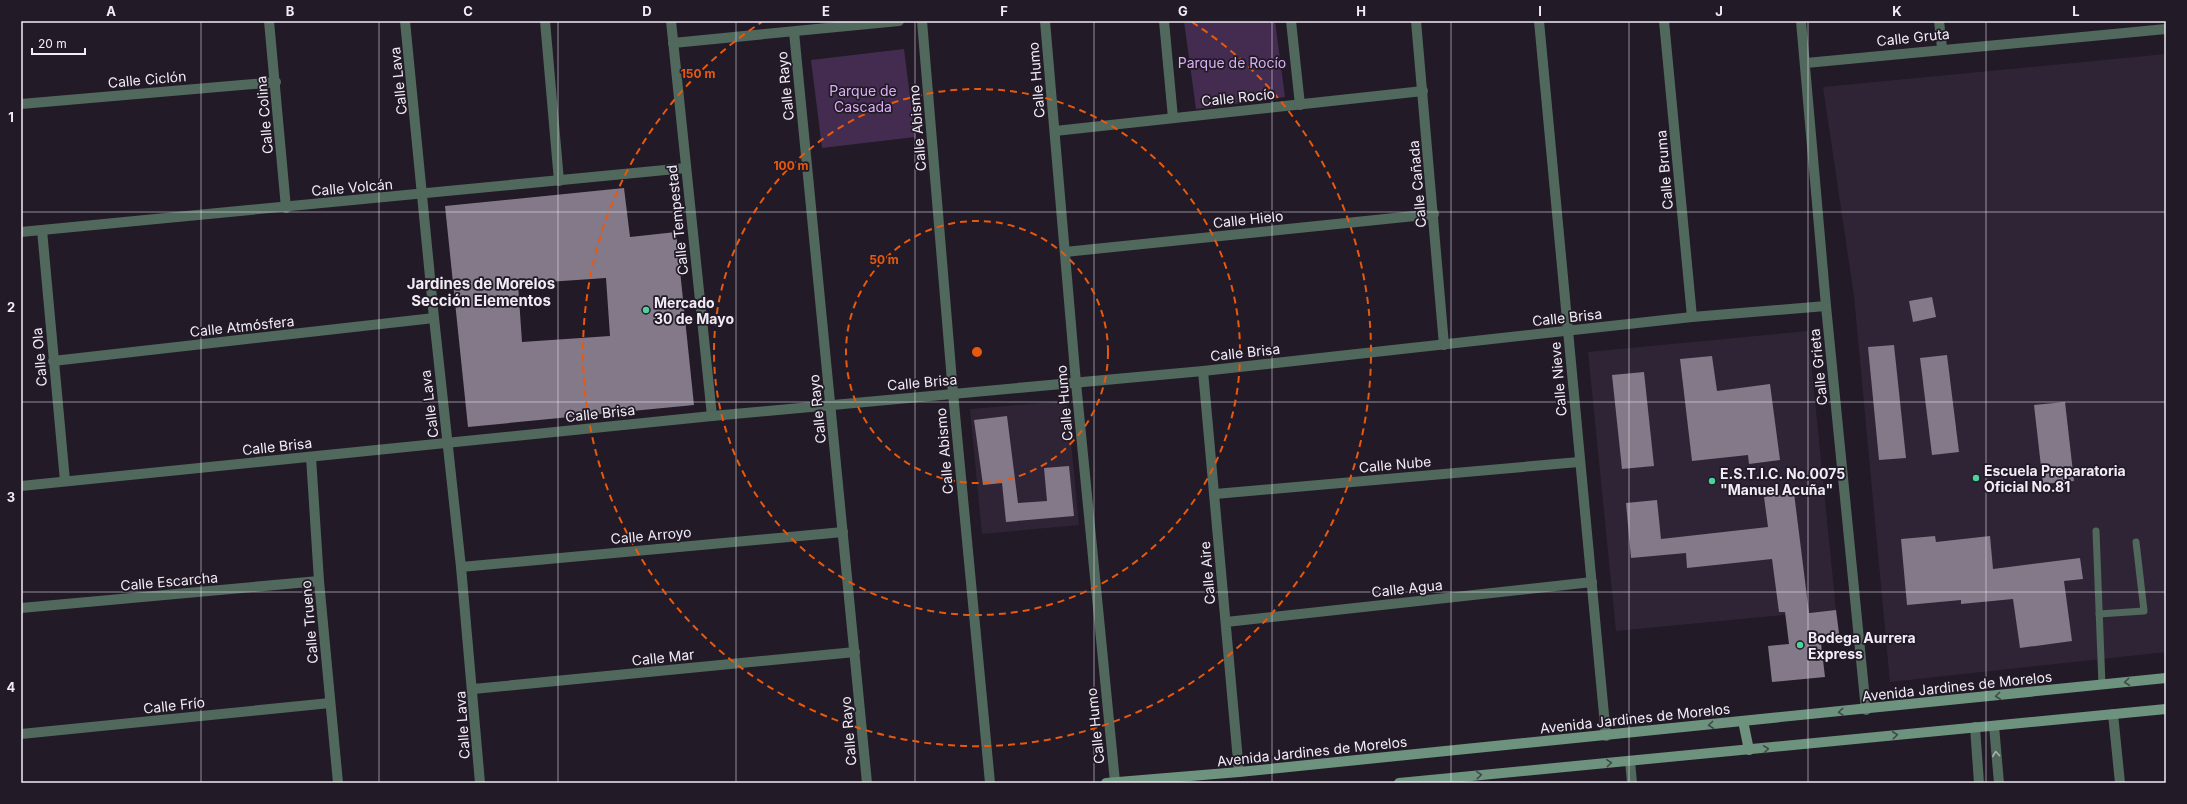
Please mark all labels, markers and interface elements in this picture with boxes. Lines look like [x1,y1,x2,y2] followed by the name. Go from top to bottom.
[106,3,116,19] text: A
[286,3,295,19] text: B
[463,3,473,19] text: C
[642,3,652,19] text: D
[822,3,830,19] text: E
[1000,3,1008,19] text: F
[1178,3,1188,19] text: G
[1356,3,1366,19] text: H
[1538,3,1542,19] text: I
[1715,3,1723,19] text: J
[1892,3,1902,19] text: K
[2072,3,2080,19] text: L
[1876,25,1950,49] street label: Calle Gruta
[32,30,85,56] scale bar
[38,36,67,51] text: 20 m
[1024,41,1048,119] street label: Calle Humo
[386,46,410,116] street label: Calle Lava
[773,51,797,121] street label: Calle Rayo
[1178,54,1286,71] park label: Parque de Rocío
[681,66,715,81] text: 150 m
[107,67,187,91] street label: Calle Ciclón
[252,75,276,155] street label: Calle Colina
[829,82,897,115] park label: Parque de Cascada
[905,84,929,172] street label: Calle Abismo
[1200,85,1276,109] street label: Calle Rocío
[8,109,14,125] text: 1
[1652,130,1676,210] street label: Calle Bruma
[1405,140,1429,228] street label: Calle Cañada
[773,158,809,173] text: 100 m
[663,164,691,276] street label: Calle Tempestad
[310,175,394,199] street label: Calle Volcán
[1212,207,1284,231] street label: Calle Hielo
[869,252,899,267] text: 50 m
[407,274,555,310] district label: Jardines de Morelos Sección Elementos
[654,294,734,327] place label: Mercado 30 de Mayo
[7,299,15,315] text: 2
[641,305,651,315] marker: Mercado 30 de Mayo
[1531,305,1603,329] street label: Calle Brisa
[189,312,295,340] street label: Calle Atmósfera
[28,327,50,387] street label: Calle Ola
[1806,328,1830,406] street label: Calle Grieta
[1209,340,1281,364] street label: Calle Brisa
[1546,341,1570,417] street label: Calle Nieve
[970,345,984,359] centre of rings
[1052,364,1076,442] street label: Calle Humo
[416,369,442,439] street label: Calle Lava
[886,370,958,394] street label: Calle Brisa
[805,374,829,444] street label: Calle Rayo
[564,401,636,425] street label: Calle Brisa
[932,407,956,495] street label: Calle Abismo
[241,434,313,458] street label: Calle Brisa
[1358,452,1432,476] street label: Calle Nube
[1984,462,2126,495] place label: Escuela Preparatoria Oficial No.81
[1720,465,1845,498] place label: E.S.T.I.C. No.0075 "Manuel Acuña"
[1971,473,1981,483] marker: Escuela Preparatoria Oficial No.81
[1707,476,1717,486] marker: E.S.T.I.C. No.0075 "Manuel Acuña"
[7,489,15,505] text: 3
[610,523,692,547] street label: Calle Arroyo
[1196,541,1218,605] street label: Calle Aire
[119,568,219,594] street label: Calle Escarcha
[1371,576,1443,600] street label: Calle Agua
[297,580,321,664] street label: Calle Trueno
[1808,629,1916,662] place label: Bodega Aurrera Express
[1795,640,1805,650] marker: Bodega Aurrera Express
[631,645,695,669] street label: Calle Mar
[1861,668,2053,704] street label: Avenida Jardines de Morelos
[2124,678,2130,687] one-way arrow
[7,679,16,695] text: 4
[1083,687,1107,765] street label: Calle Humo
[451,690,473,760] street label: Calle Lava
[1995,691,2001,700] one-way arrow
[142,693,206,717] street label: Calle Frío
[837,696,859,766] street label: Calle Rayo
[1539,700,1731,736] street label: Avenida Jardines de Morelos
[1838,708,1844,717] one-way arrow
[1708,720,1714,729] one-way arrow
[1892,731,1898,740] one-way arrow
[1216,733,1408,769] street label: Avenida Jardines de Morelos
[1763,744,1769,753] one-way arrow
[1992,751,2001,757] one-way arrow
[1606,759,1612,768] one-way arrow
[1476,771,1482,780] one-way arrow

